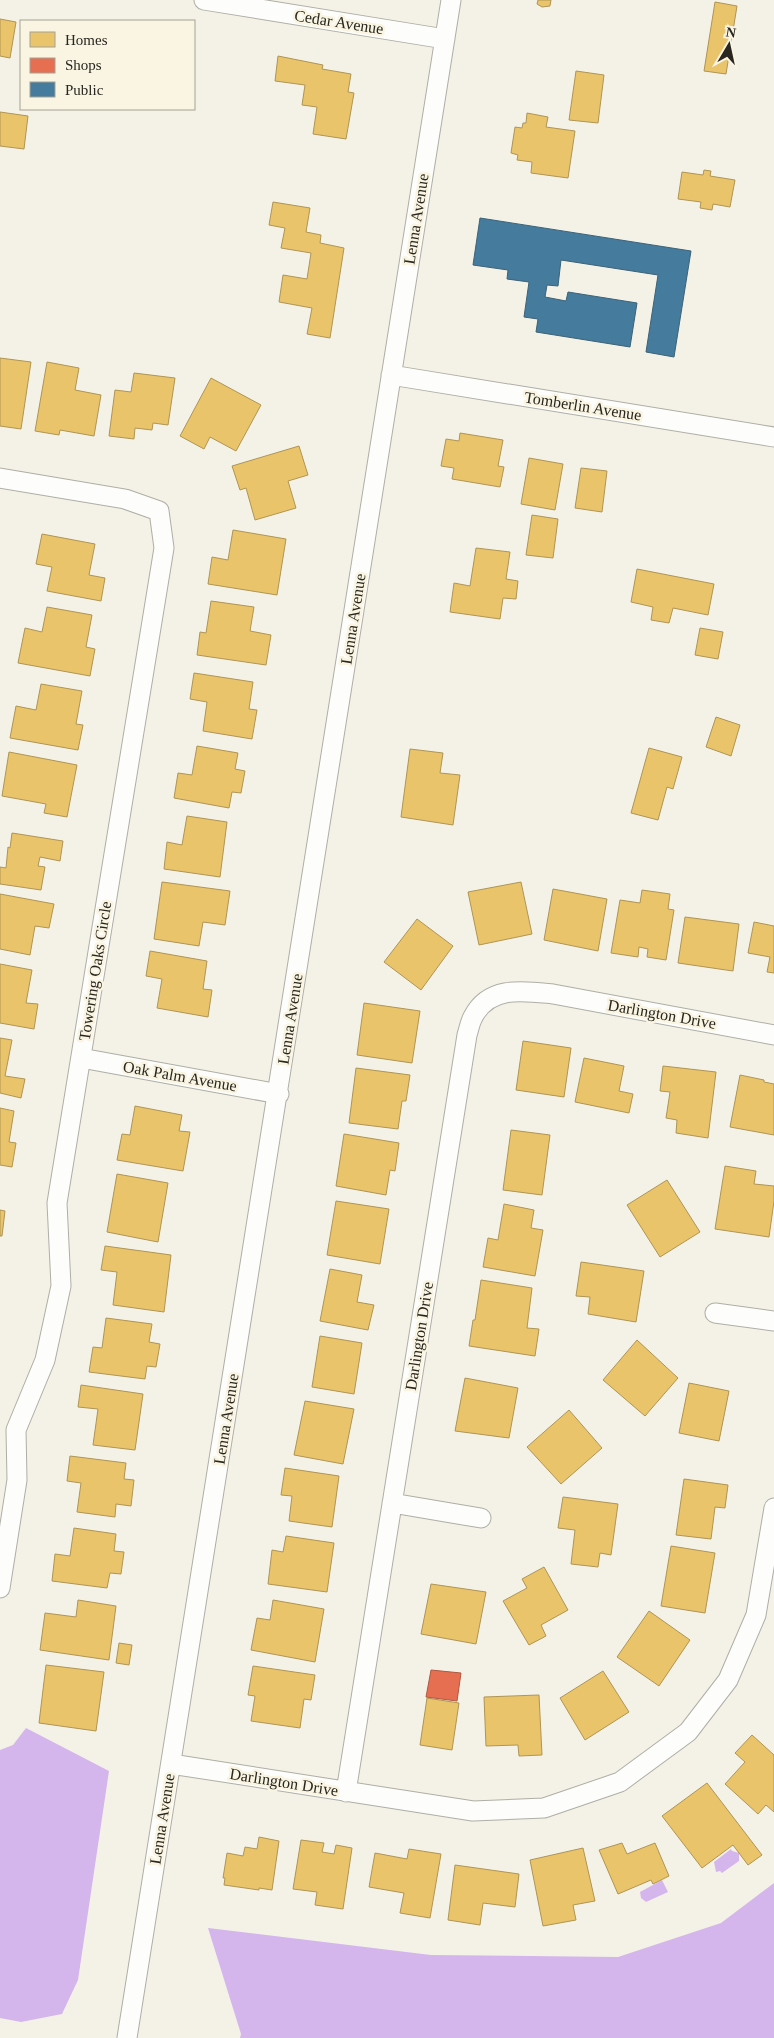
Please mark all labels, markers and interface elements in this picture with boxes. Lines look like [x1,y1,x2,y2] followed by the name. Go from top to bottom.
[293,7,385,37] street label: Cedar Avenue
[20,20,195,110] legend
[704,20,754,70] north arrow
[725,24,737,41] text: N
[65,32,108,48] text: Homes
[65,57,102,73] text: Shops
[65,82,104,98] text: Public
[400,172,432,266] street label: Lenna Avenue
[523,388,643,424] street label: Tomberlin Avenue
[337,572,369,666] street label: Lenna Avenue
[76,900,115,1042] street label: Towering Oaks Circle
[274,972,306,1066] street label: Lenna Avenue
[606,996,718,1033] street label: Darlington Drive
[122,1058,238,1094] street label: Oak Palm Avenue
[402,1280,437,1392] street label: Darlington Drive
[210,1372,242,1466] street label: Lenna Avenue
[228,1765,340,1800] street label: Darlington Drive
[146,1772,178,1866] street label: Lenna Avenue

